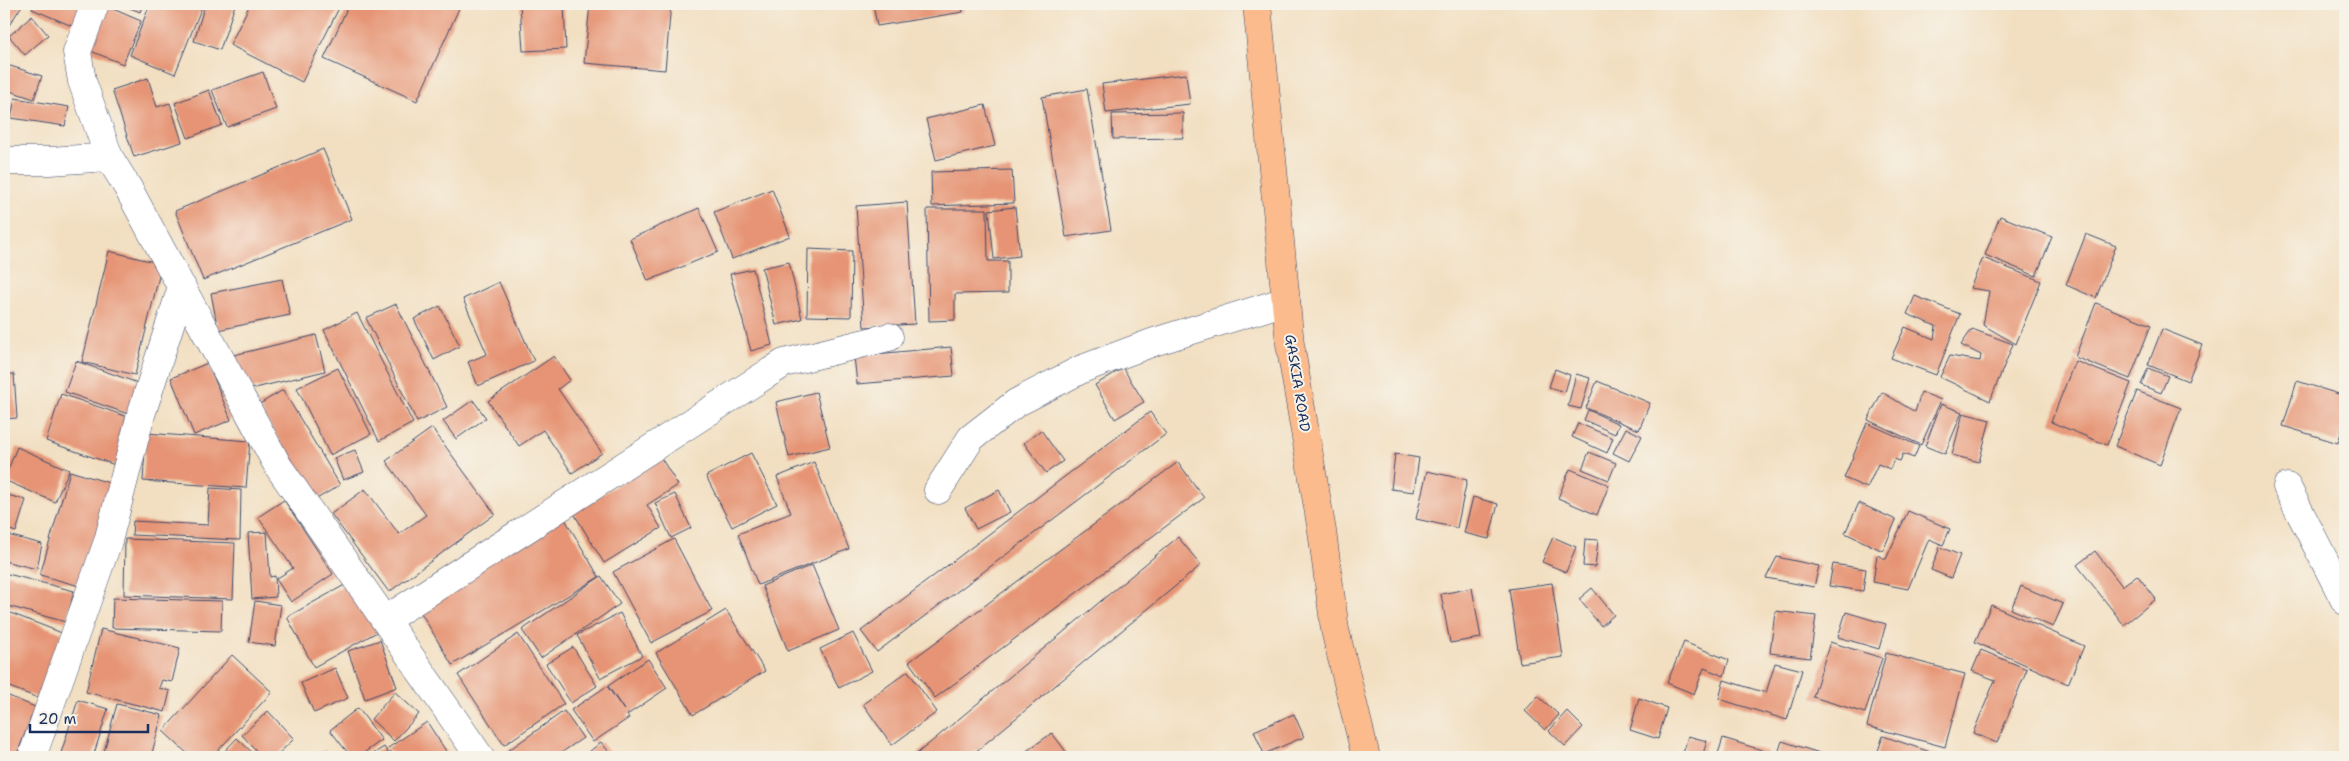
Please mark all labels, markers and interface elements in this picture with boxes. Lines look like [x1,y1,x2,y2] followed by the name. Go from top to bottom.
[1281,333,1315,433] street label: GASKIA ROAD
[30,701,148,733] scale bar
[38,709,77,729] text: 20 m

